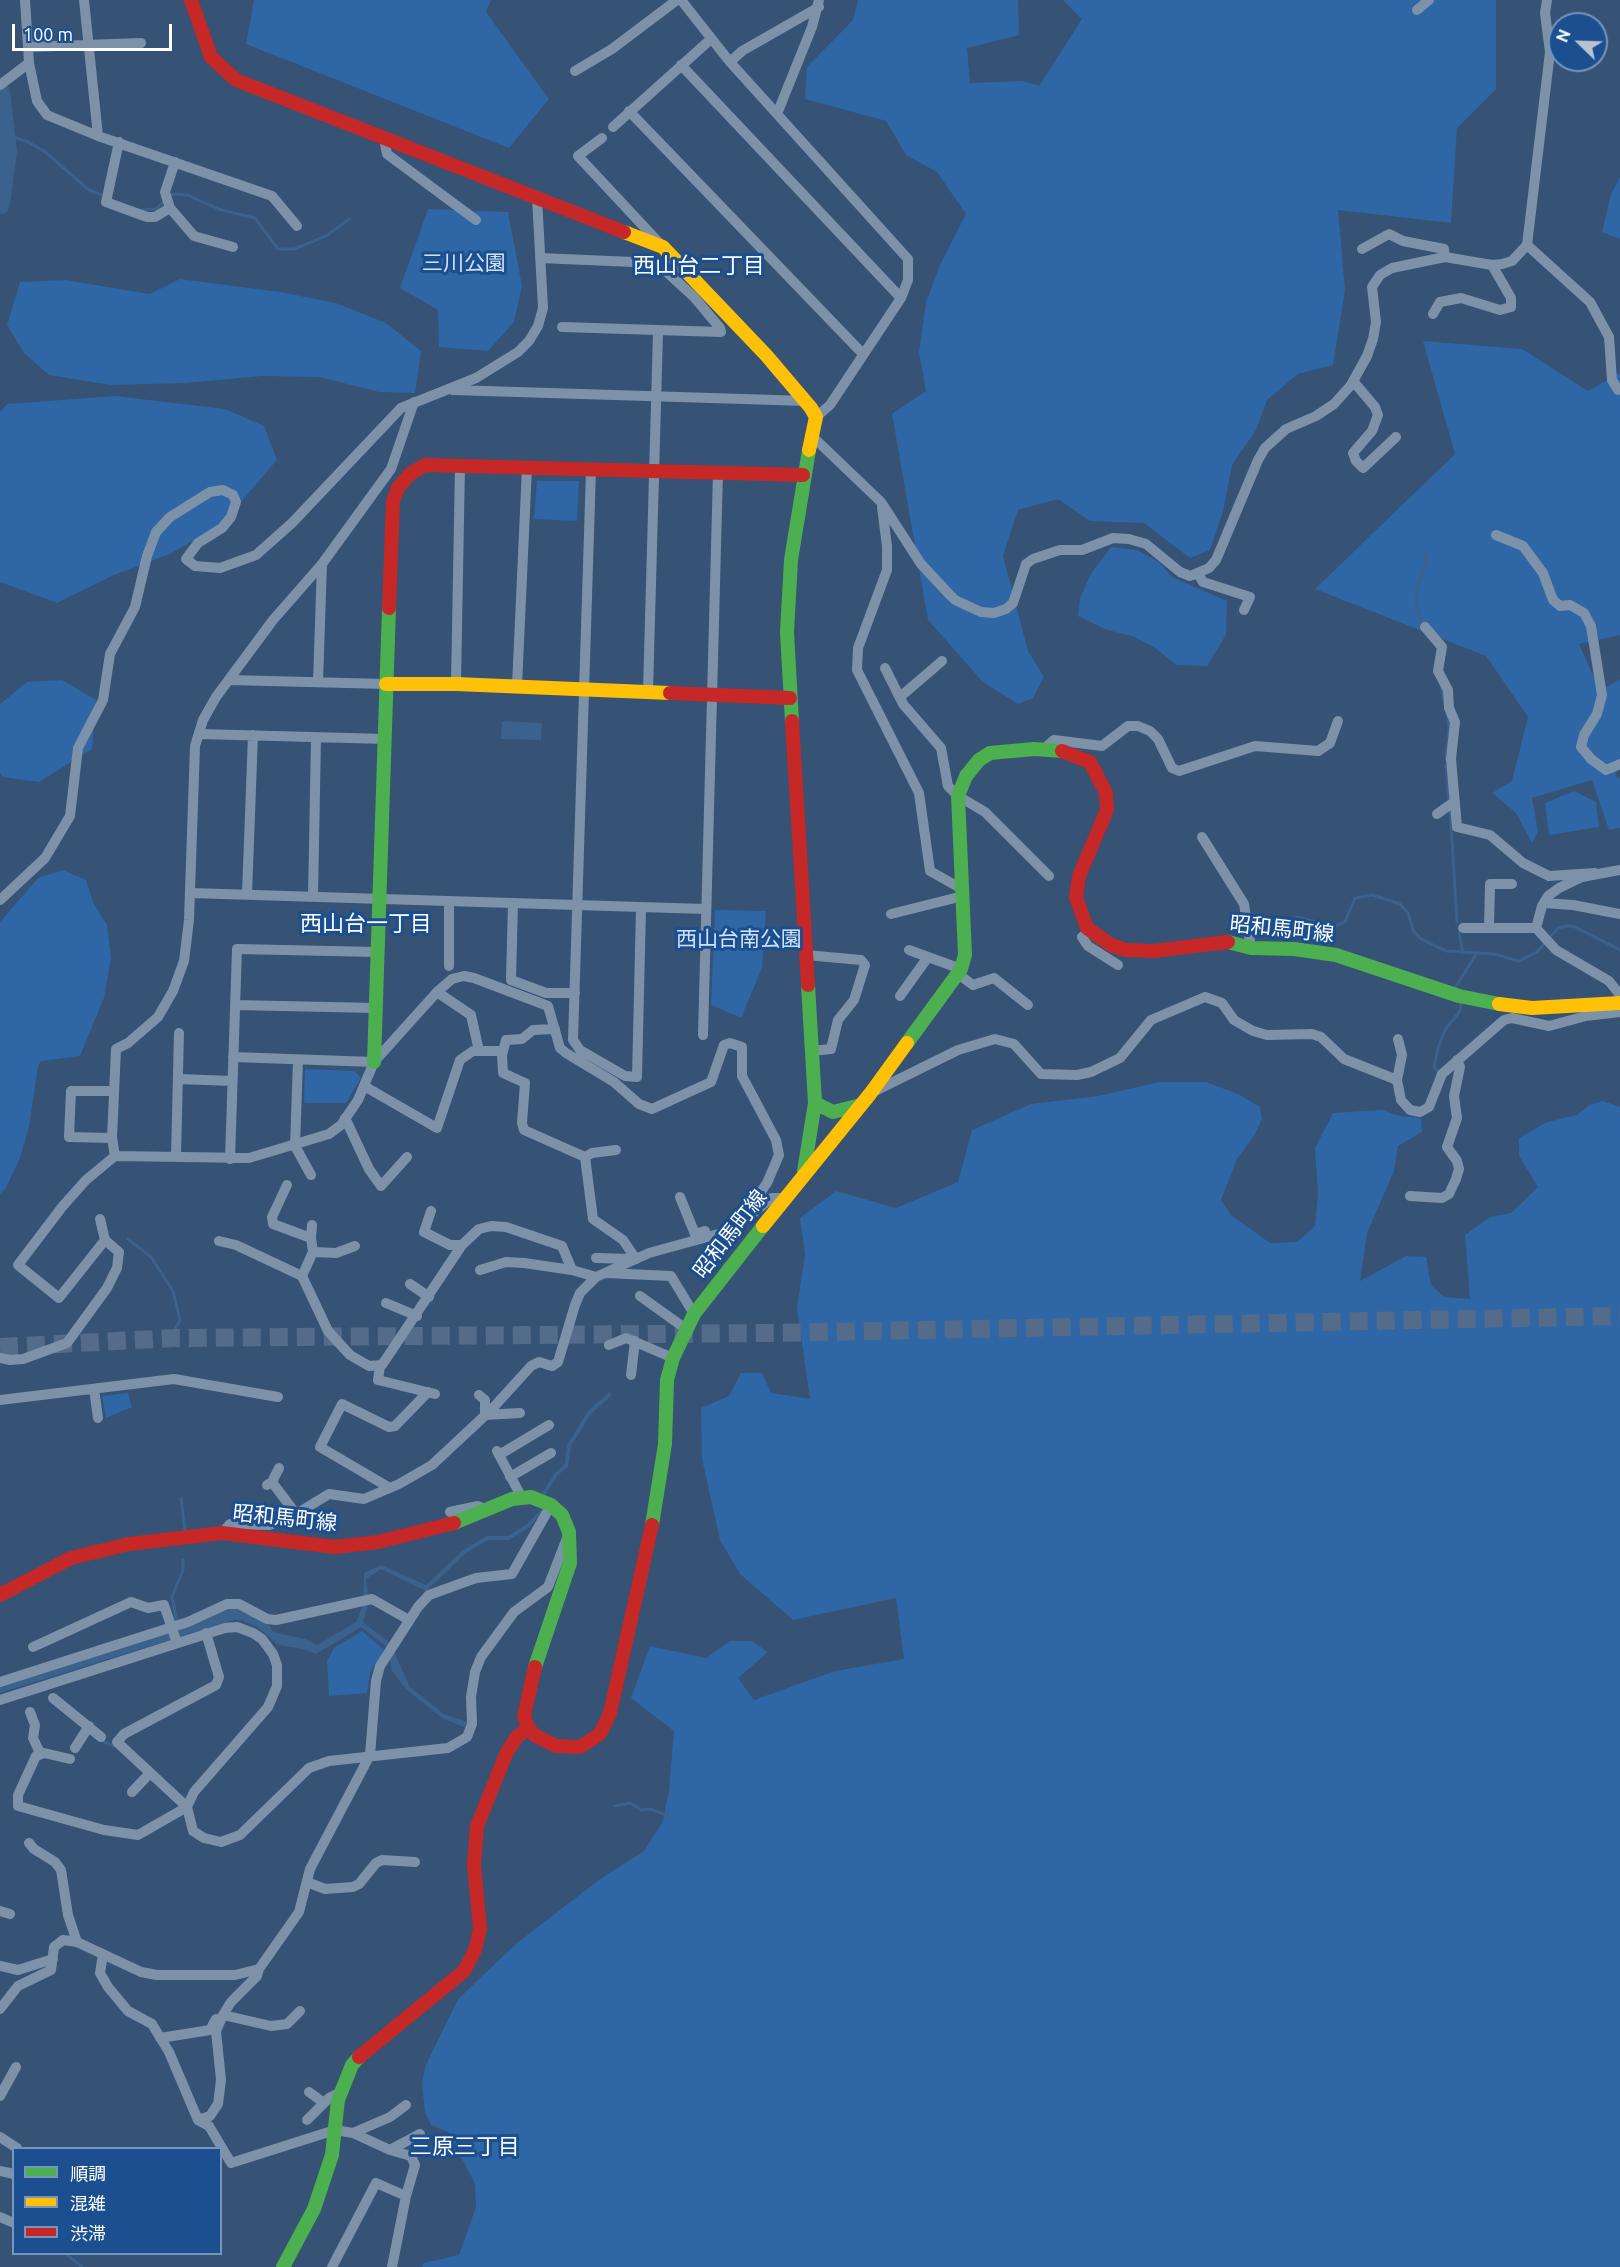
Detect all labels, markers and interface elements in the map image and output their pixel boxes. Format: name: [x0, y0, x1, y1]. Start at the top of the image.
scale bar: [15, 12, 176, 50]
north arrow: [1548, 12, 1608, 72]
text: 100 m: [23, 24, 73, 44]
text: N: [1553, 27, 1574, 45]
park label: 三川公園: [422, 250, 506, 276]
district label: 西山台二丁目: [633, 253, 765, 279]
district label: 西山台一丁目: [300, 911, 432, 937]
street label: 昭和馬町線: [1228, 911, 1336, 947]
park label: 西山台南公園: [676, 926, 802, 952]
street label: 昭和馬町線: [688, 1185, 772, 1283]
street label: 昭和馬町線: [231, 1500, 339, 1536]
district label: 三原三丁目: [410, 2134, 520, 2160]
legend: [12, 2147, 222, 2255]
text: 順調: [70, 2163, 106, 2183]
text: 混雑: [70, 2193, 106, 2213]
text: 渋滞: [70, 2223, 106, 2243]

